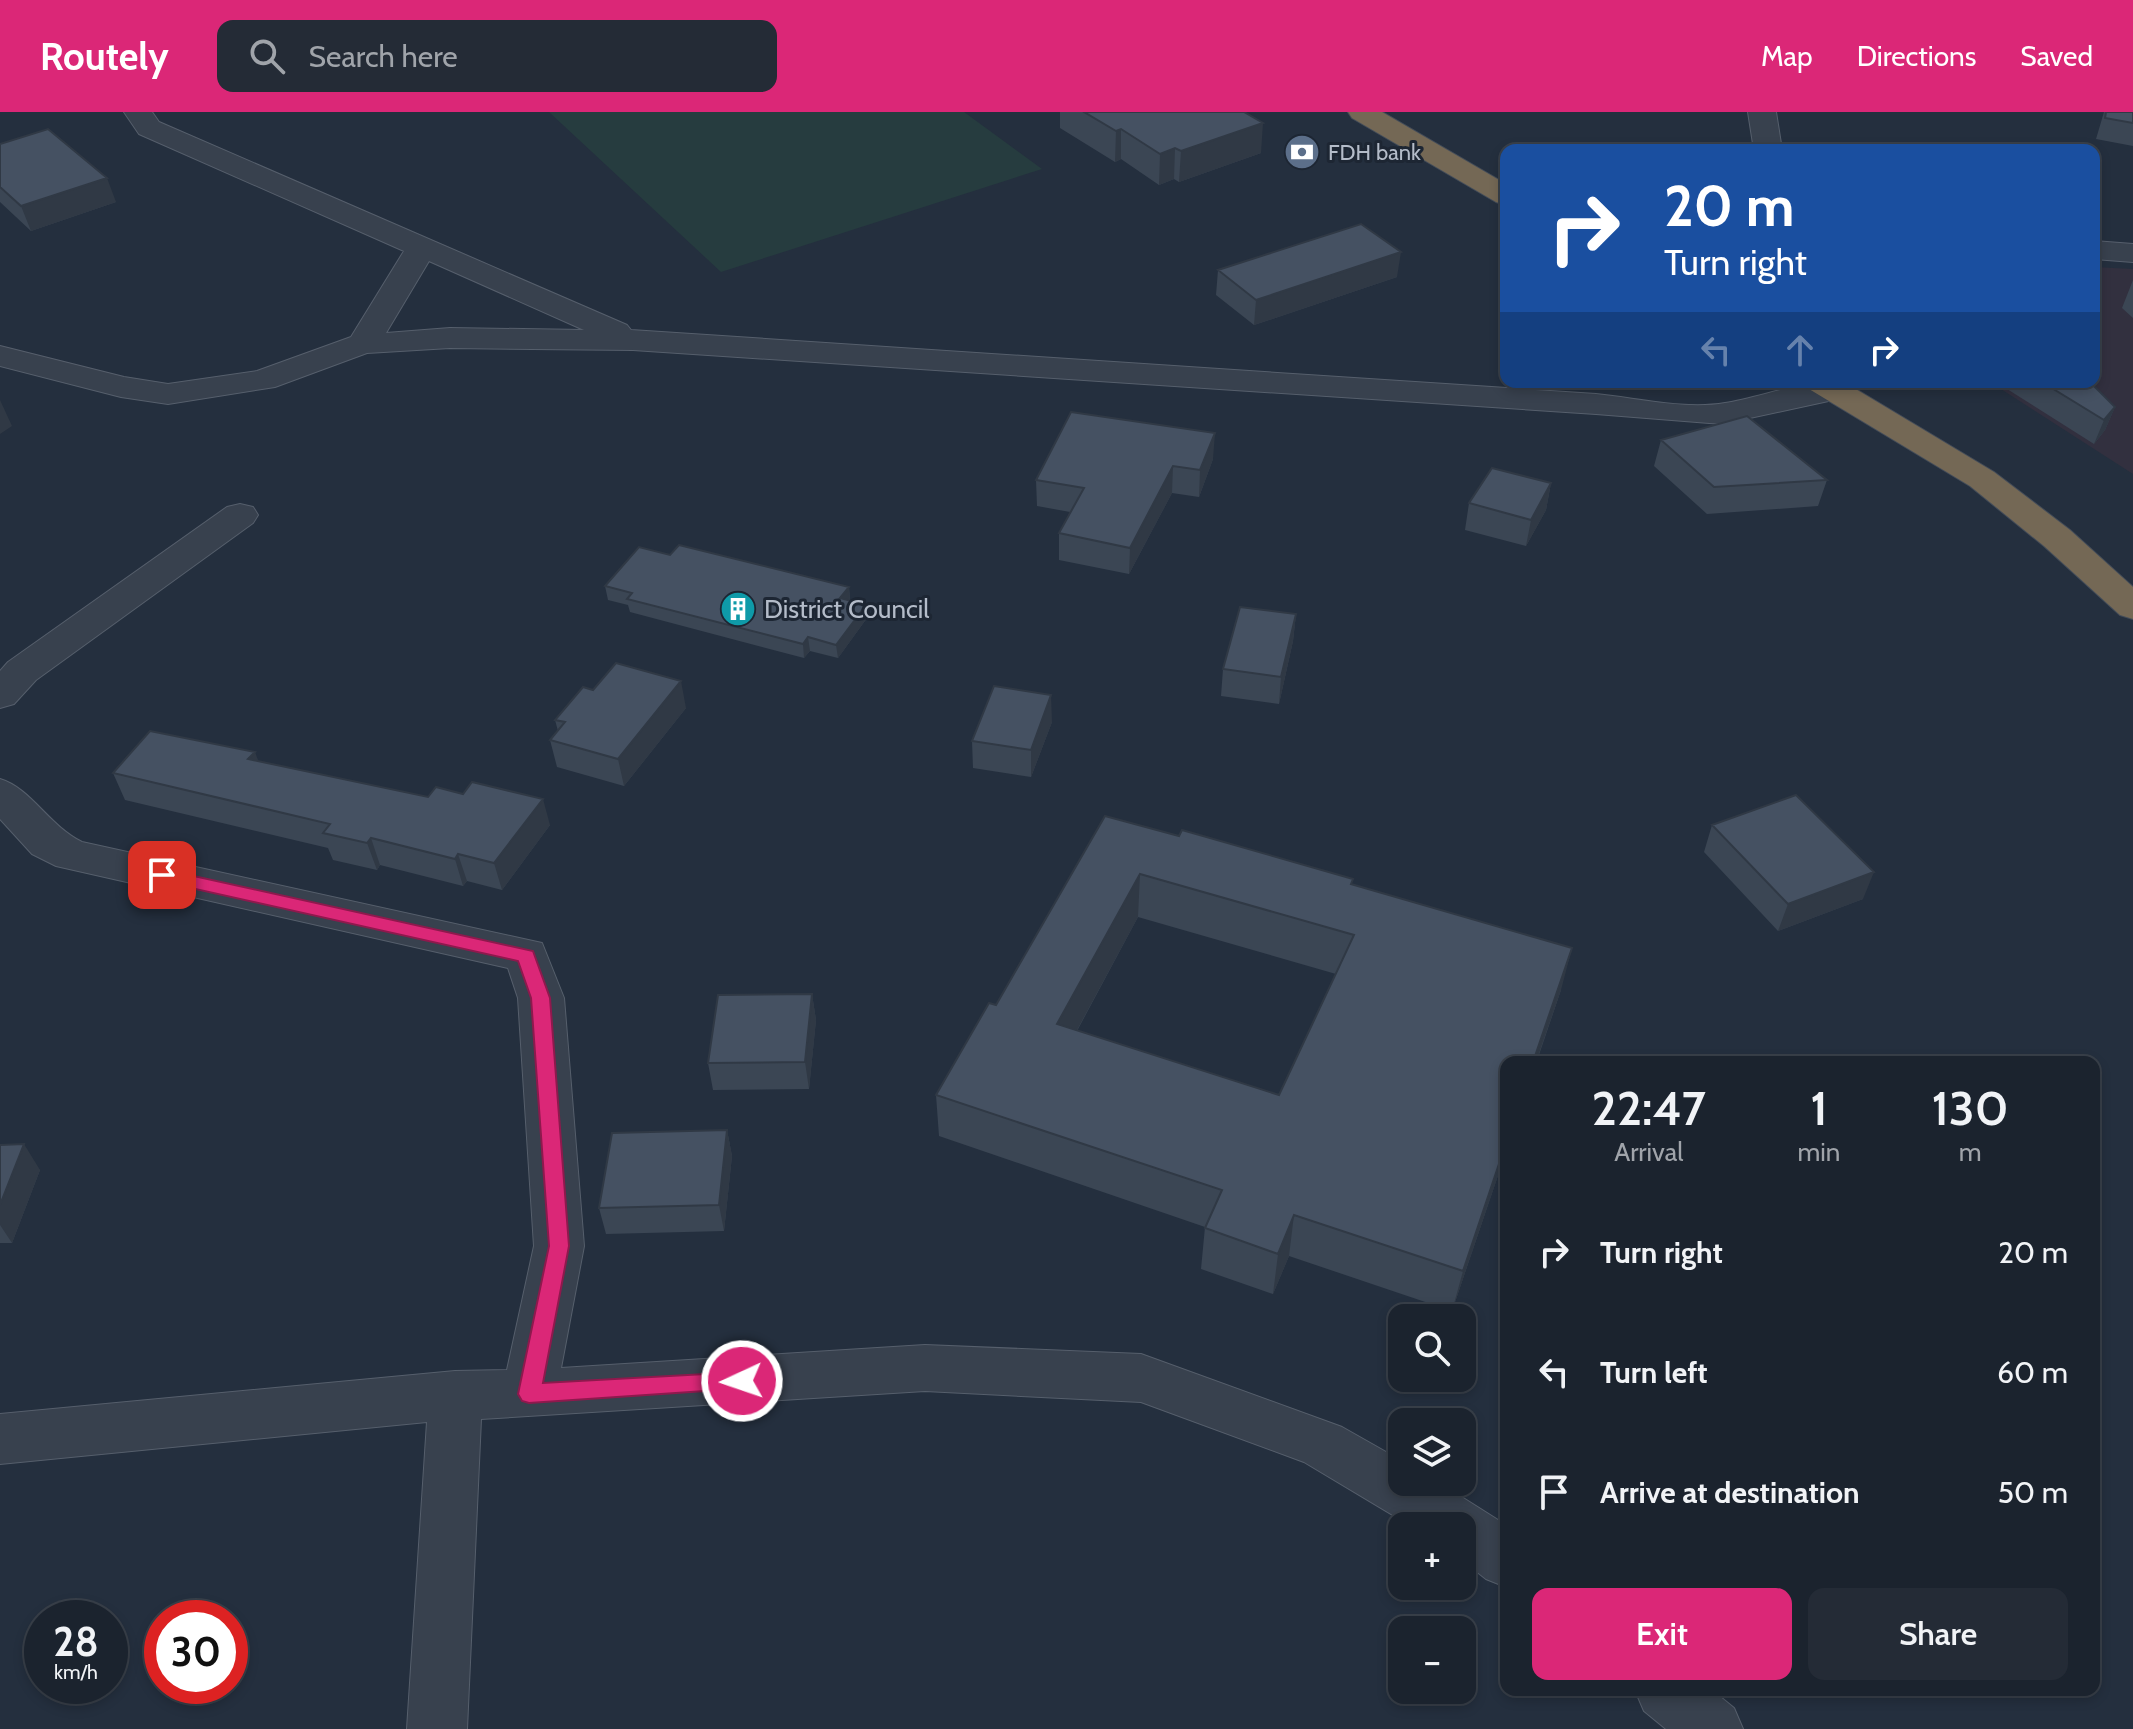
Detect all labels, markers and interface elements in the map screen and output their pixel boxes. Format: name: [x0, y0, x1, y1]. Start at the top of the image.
search box: [217, 20, 777, 92]
text: Routely: [40, 33, 169, 80]
icon: search: [245, 34, 289, 78]
text: Search here: [309, 38, 458, 75]
text: Map: [1761, 39, 1813, 73]
text: Directions: [1857, 39, 1976, 73]
text: Saved: [2020, 39, 2093, 73]
bank icon: FDH bank: [1283, 133, 1321, 171]
place label: FDH bank: [1328, 139, 1421, 166]
text: 20 m: [1664, 172, 1794, 240]
icon: right: [1532, 176, 1636, 280]
text: Turn right: [1664, 240, 1807, 284]
icon: left: [1694, 328, 1738, 372]
icon: ahead: [1778, 328, 1822, 372]
icon: right: [1862, 328, 1906, 372]
building icon: District Council: [719, 590, 757, 628]
place label: District Council: [764, 593, 929, 625]
pin: [128, 841, 196, 909]
icon: arrive: [140, 853, 184, 897]
text: 22:47: [1592, 1079, 1706, 1137]
text: 1: [1810, 1079, 1827, 1137]
text: 130: [1932, 1079, 2008, 1137]
text: Arrival: [1614, 1136, 1683, 1168]
text: min: [1797, 1136, 1840, 1168]
text: m: [1959, 1136, 1982, 1168]
icon: right: [1532, 1230, 1576, 1274]
text: Turn right: [1600, 1234, 1723, 1271]
text: 20 m: [1998, 1234, 2068, 1271]
map controls: [1388, 1304, 1476, 1704]
button: search: [1388, 1304, 1476, 1392]
position arrow: [700, 1339, 784, 1423]
icon: left: [1532, 1350, 1576, 1394]
text: Turn left: [1600, 1354, 1708, 1391]
text: 60 m: [1997, 1354, 2068, 1391]
button: layers: [1388, 1408, 1476, 1496]
icon: arrive: [1532, 1470, 1576, 1514]
text: Arrive at destination: [1600, 1474, 1860, 1511]
text: 50 m: [1998, 1474, 2068, 1511]
button: +: [1388, 1512, 1476, 1600]
button: Exit: [1532, 1588, 1792, 1680]
button: Share: [1808, 1588, 2068, 1680]
speed limit sign: 30: [144, 1600, 248, 1704]
button: −: [1388, 1616, 1476, 1704]
text: 28: [53, 1617, 99, 1666]
text: km/h: [54, 1660, 98, 1684]

